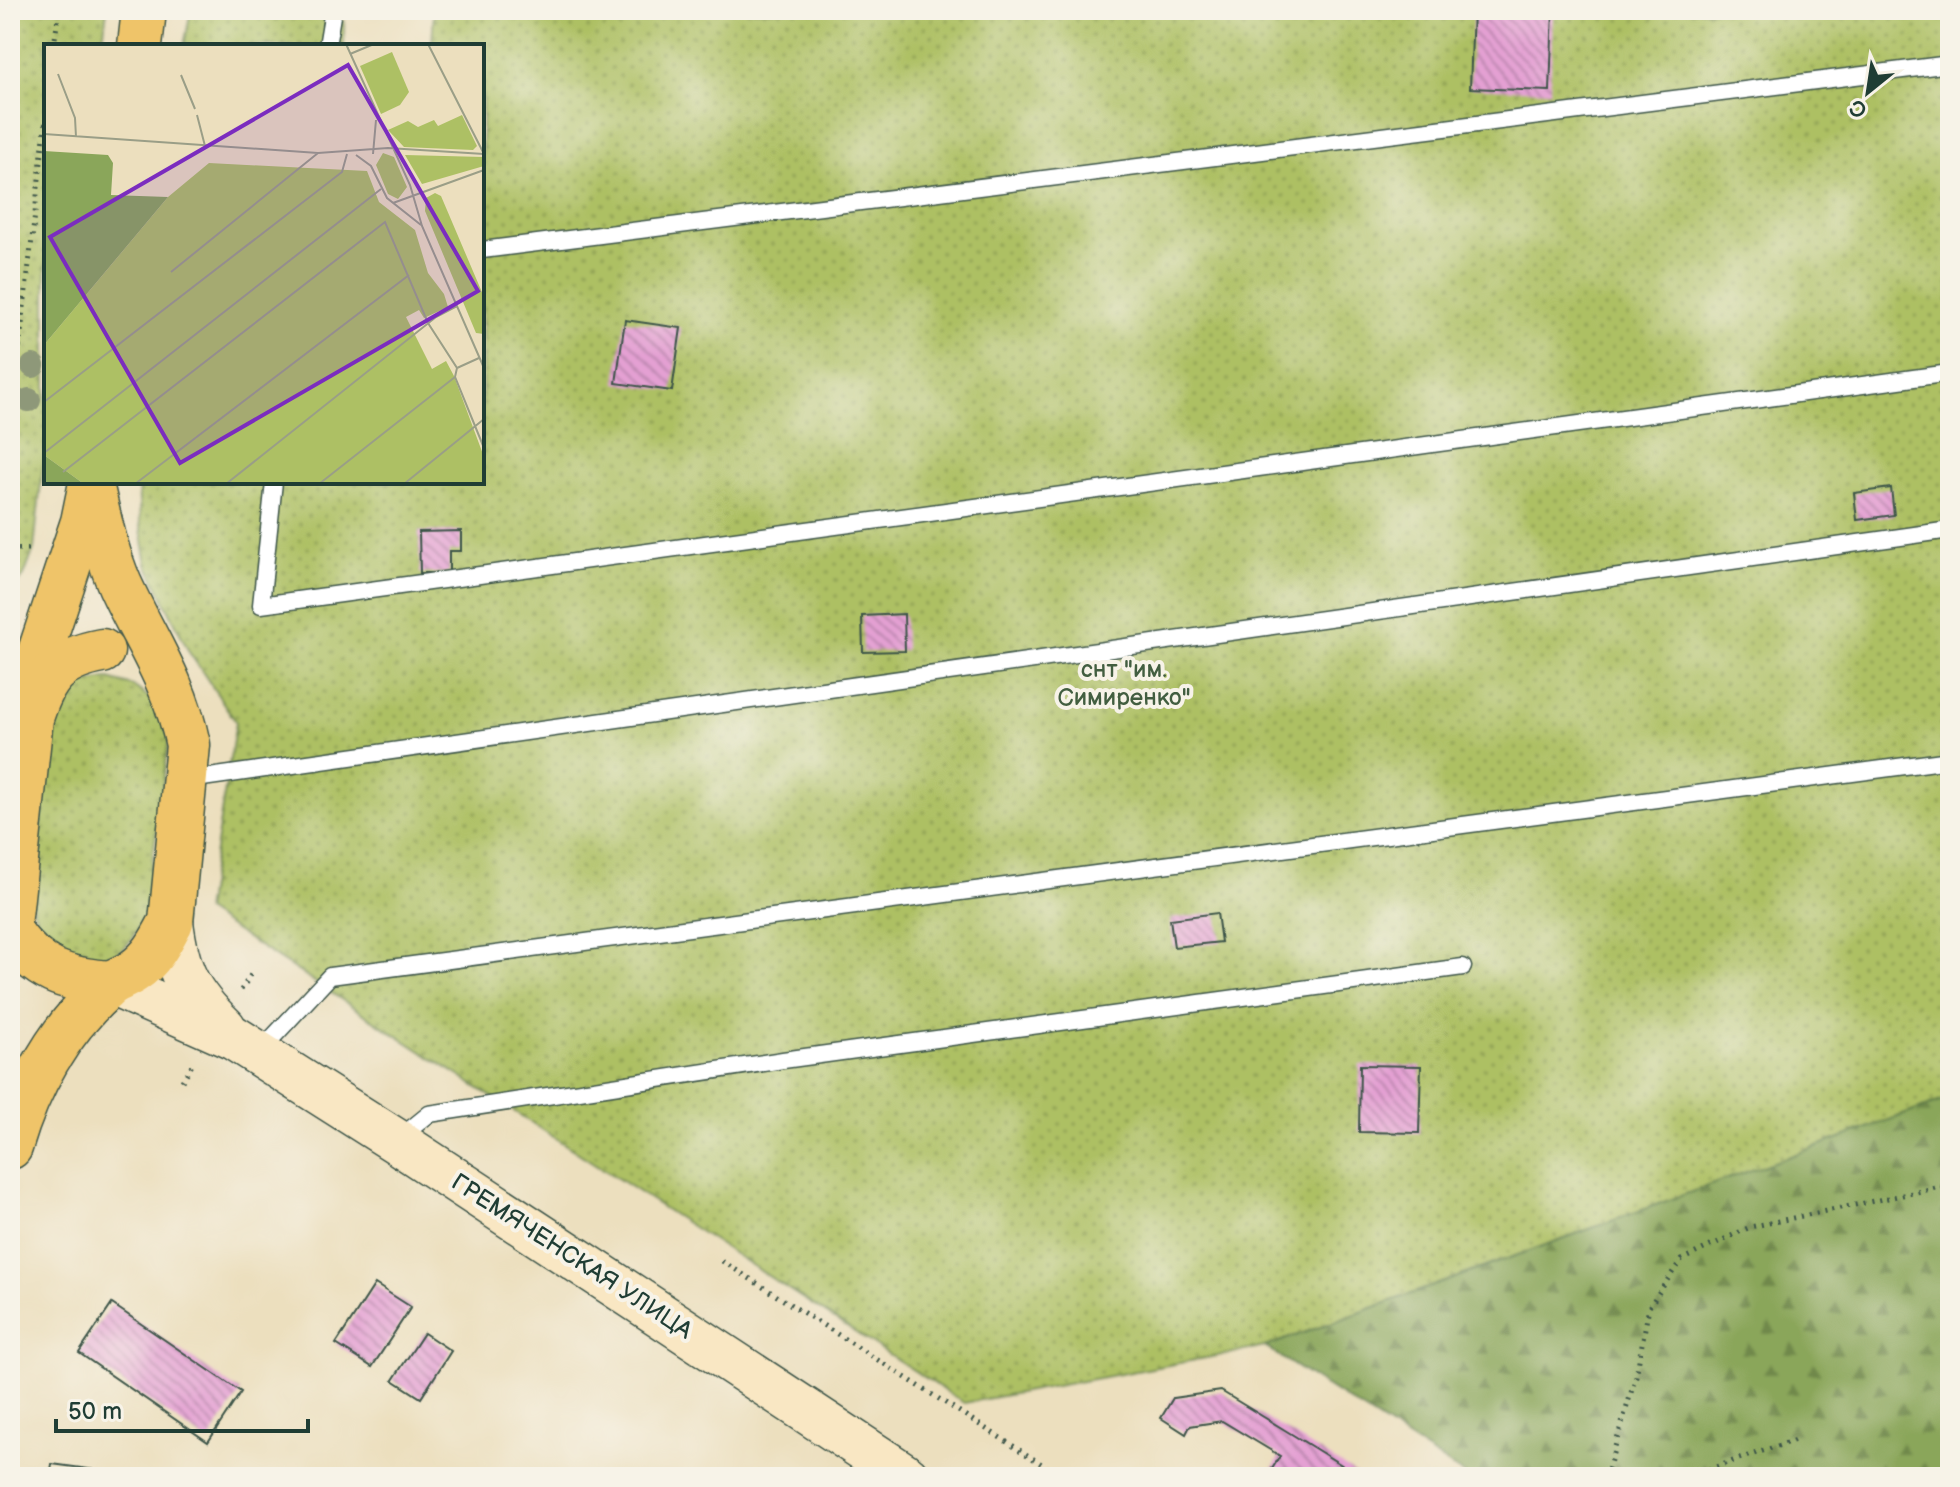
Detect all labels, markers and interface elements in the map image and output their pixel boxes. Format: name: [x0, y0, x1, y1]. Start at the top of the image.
inset map: [44, 44, 484, 484]
north arrow: [1828, 52, 1908, 132]
text: С: [1845, 93, 1872, 124]
park label: снт "им. Симиренко": [1057, 655, 1191, 712]
street label: ГРЕМЯЧЕНСКАЯ УЛИЦА: [446, 1168, 698, 1345]
scale bar: [56, 1383, 308, 1433]
text: 50 m: [68, 1397, 122, 1426]

